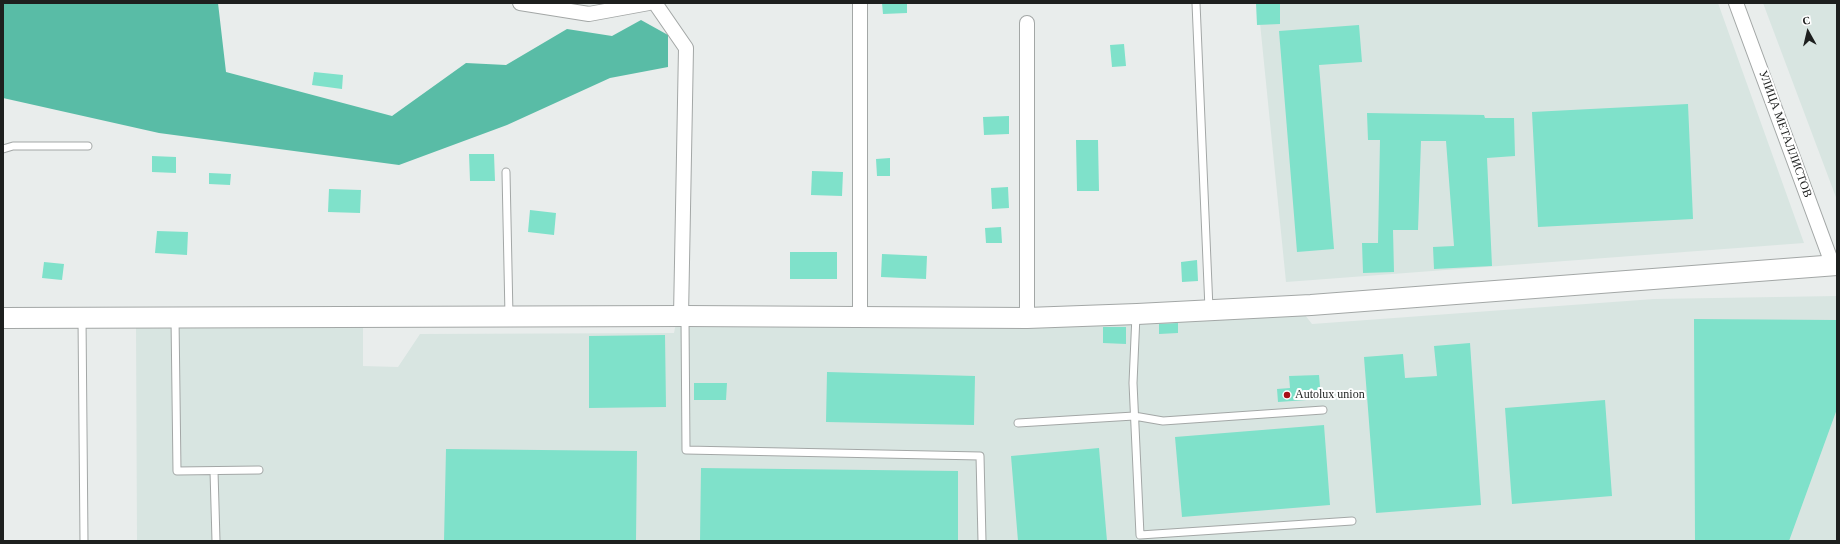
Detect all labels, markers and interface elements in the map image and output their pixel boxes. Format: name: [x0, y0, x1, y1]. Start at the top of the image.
north arrow: [1788, 12, 1828, 52]
text: С: [1802, 14, 1811, 27]
street label: УЛИЦА МЕТАЛЛИСТОВ: [1755, 68, 1815, 200]
place label: Autolux union: [1295, 388, 1365, 402]
marker: Autolux union: [1282, 390, 1292, 400]

